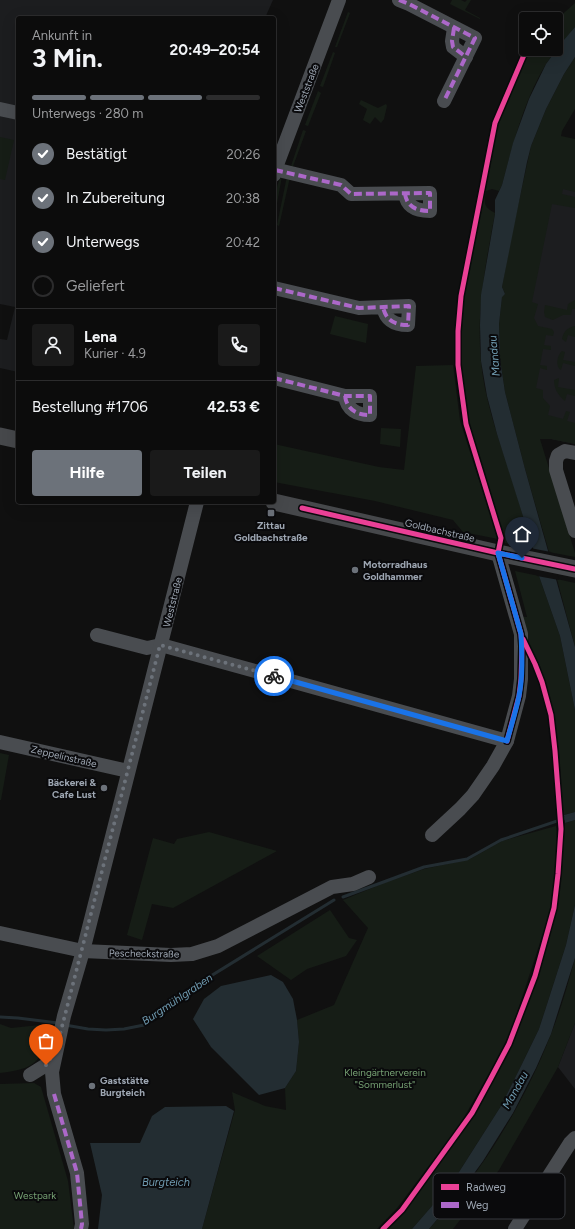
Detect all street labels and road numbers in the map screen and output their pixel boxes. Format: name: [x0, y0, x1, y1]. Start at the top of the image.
street label: Weststraße: [291, 61, 322, 114]
street label: Goldbachstraße: [404, 516, 477, 545]
street label: Weststraße: [160, 575, 185, 628]
street label: Zeppelinstraße: [30, 743, 99, 771]
street label: Pescheckstraße: [109, 946, 180, 961]

